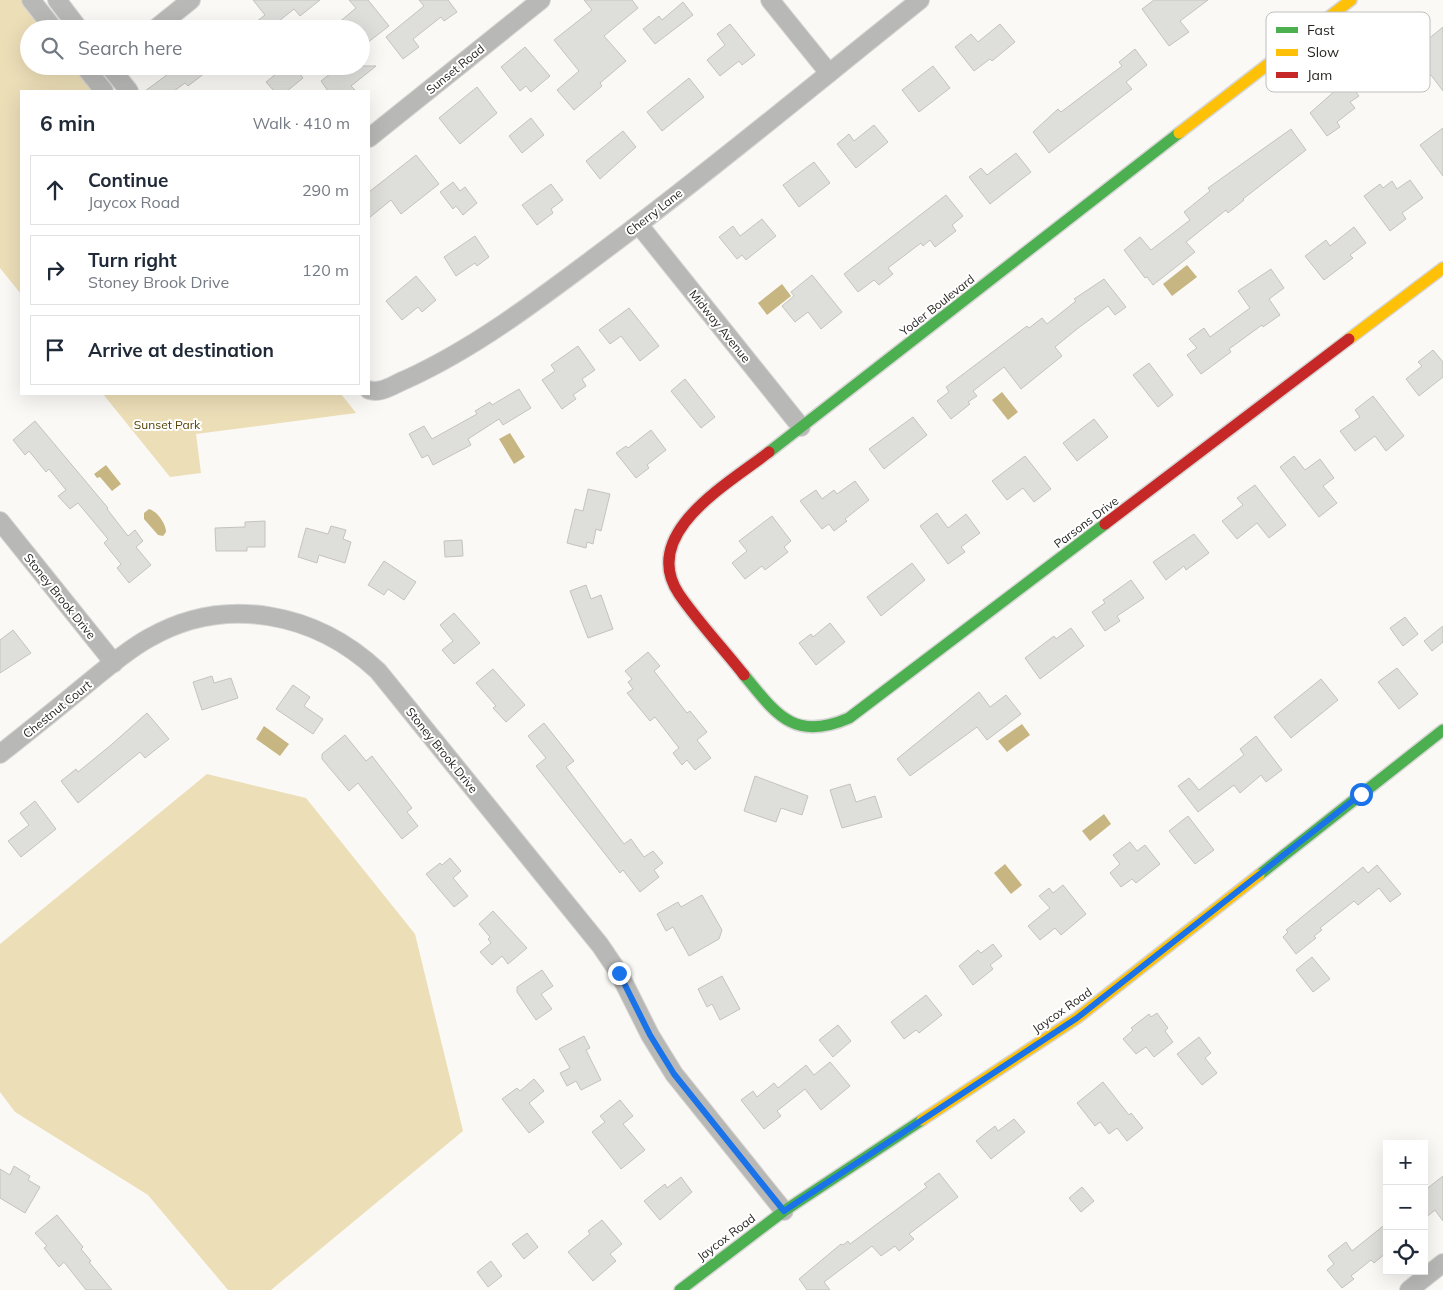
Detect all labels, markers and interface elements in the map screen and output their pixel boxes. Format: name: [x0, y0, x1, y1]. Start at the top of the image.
legend: [1266, 12, 1430, 92]
search box: [20, 20, 370, 75]
text: Fast: [1307, 21, 1335, 39]
icon: search: [38, 34, 66, 62]
text: Search here: [78, 36, 182, 60]
street label: Sunset Road: [423, 41, 487, 97]
text: Slow: [1307, 43, 1339, 61]
text: Jam: [1307, 66, 1332, 84]
text: 6 min: [40, 110, 95, 136]
text: Walk · 410 m: [252, 113, 350, 133]
text: Continue: [88, 168, 168, 192]
icon: ahead: [41, 176, 69, 204]
text: 290 m: [302, 180, 349, 200]
street label: Cherry Lane: [623, 185, 685, 239]
text: Jaycox Road: [88, 192, 180, 212]
text: Turn right: [88, 248, 177, 272]
icon: right: [41, 256, 69, 284]
text: 120 m: [302, 260, 349, 280]
street label: Yoder Boulevard: [896, 271, 977, 339]
text: Stoney Brook Drive: [88, 272, 229, 292]
street label: Midway Avenue: [686, 287, 754, 365]
icon: arrive: [41, 336, 69, 364]
text: Arrive at destination: [88, 338, 274, 362]
park label: Sunset Park: [134, 417, 201, 432]
street label: Parsons Drive: [1051, 493, 1121, 551]
street label: Stoney Brook Drive: [21, 550, 99, 642]
street label: Chestnut Court: [20, 677, 94, 741]
street label: Stoney Brook Drive: [403, 704, 481, 796]
route start: [1350, 783, 1373, 806]
route end: [608, 962, 631, 985]
street label: Jaycox Road: [1029, 984, 1095, 1036]
map controls: [1383, 1140, 1428, 1275]
button: +: [1383, 1140, 1428, 1185]
button: −: [1383, 1185, 1428, 1230]
street label: Jaycox Road: [694, 1210, 758, 1264]
button: locate: [1383, 1230, 1428, 1275]

